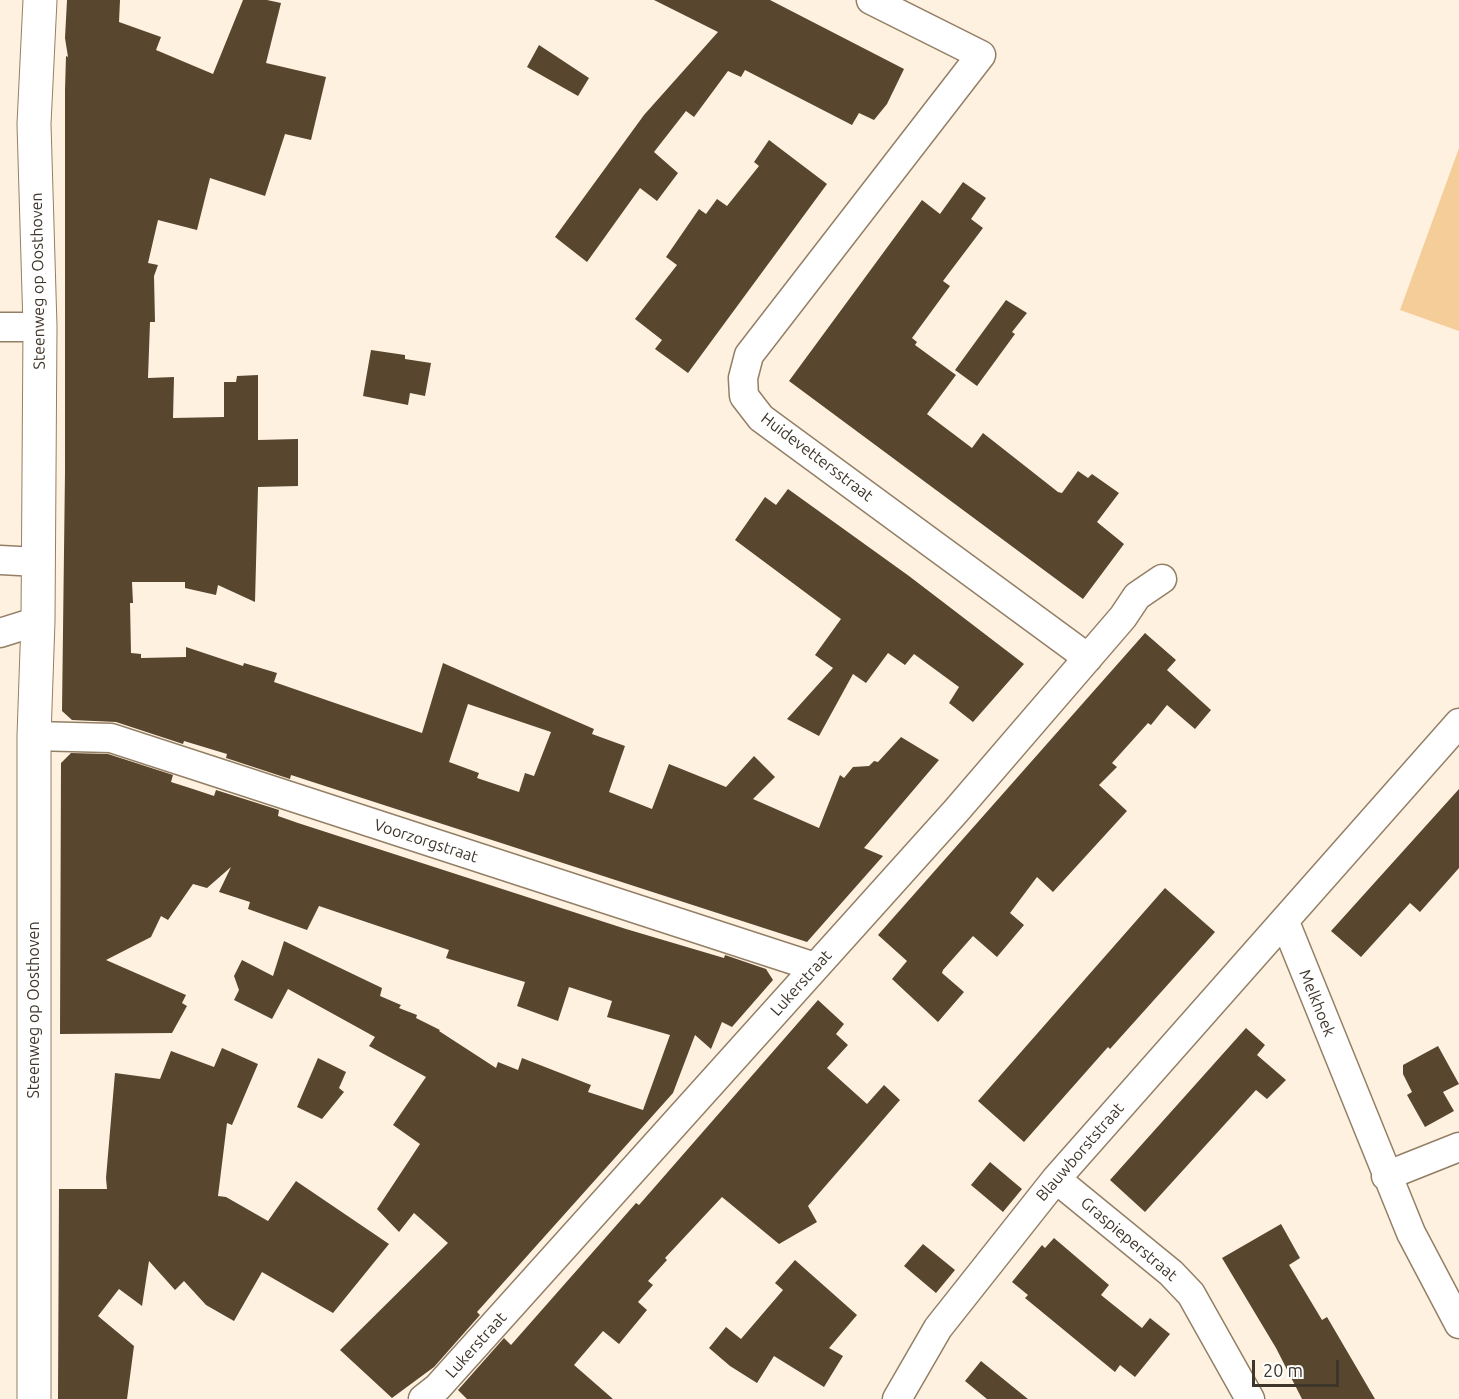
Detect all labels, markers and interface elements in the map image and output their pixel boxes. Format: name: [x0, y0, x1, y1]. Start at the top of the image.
street label: Steenweg op Oosthoven: [27, 192, 49, 370]
street label: Huidevettersstraat: [757, 409, 877, 505]
street label: Voorzorgstraat: [372, 815, 480, 867]
street label: Steenweg op Oosthoven: [24, 921, 44, 1099]
street label: Lukerstraat: [766, 946, 836, 1020]
street label: Melkhoek: [1295, 967, 1339, 1039]
street label: Blauwborststraat: [1032, 1099, 1128, 1205]
street label: Graspieperstraat: [1077, 1193, 1181, 1285]
street label: Lukerstraat: [441, 1308, 511, 1382]
scale bar: [1255, 1348, 1342, 1386]
text: 20 m: [1263, 1360, 1303, 1380]

